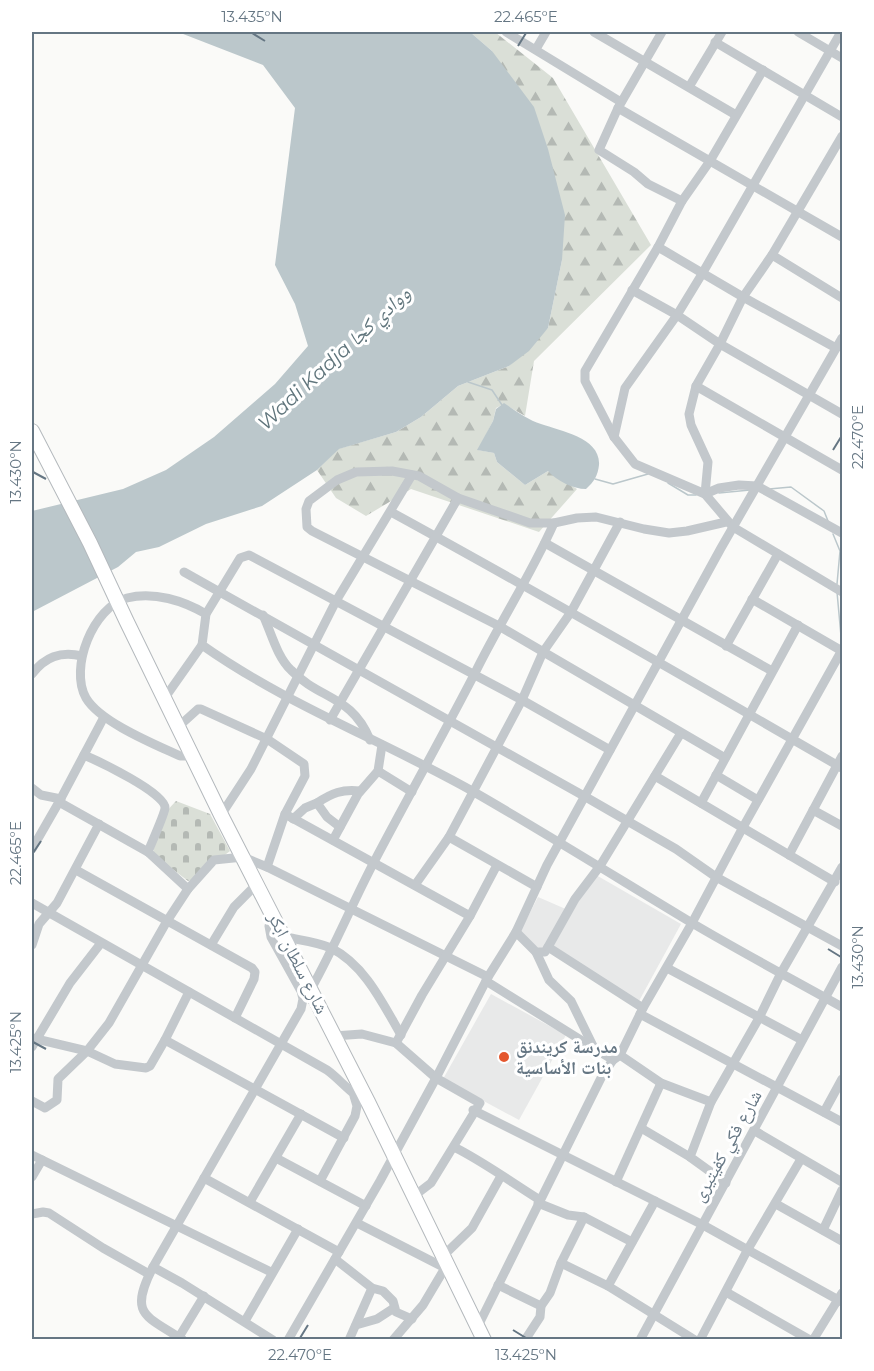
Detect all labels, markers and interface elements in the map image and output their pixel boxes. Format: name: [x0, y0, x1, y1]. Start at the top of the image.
text: 13.435°N: [221, 7, 283, 26]
text: 22.465°E: [494, 7, 558, 26]
water label: Wadi Kadja ووادي كجا: [253, 281, 418, 438]
text: 22.470°E: [848, 405, 867, 469]
text: 13.430°N: [6, 440, 25, 504]
text: 22.465°E: [6, 821, 25, 885]
street label: شارع سلطان ابكر: [263, 908, 333, 1017]
text: 13.430°N: [848, 925, 867, 989]
text: 13.425°N: [6, 1011, 25, 1073]
place label: مدرسة كريندنق بنات الأساسية: [516, 1036, 618, 1079]
marker: مدرسة كريندنق بنات الأساسية: [497, 1050, 511, 1064]
street label: شارع فكي كفيتيرى: [687, 1086, 770, 1207]
text: 22.470°E: [268, 1345, 332, 1364]
text: 13.425°N: [495, 1345, 557, 1364]

